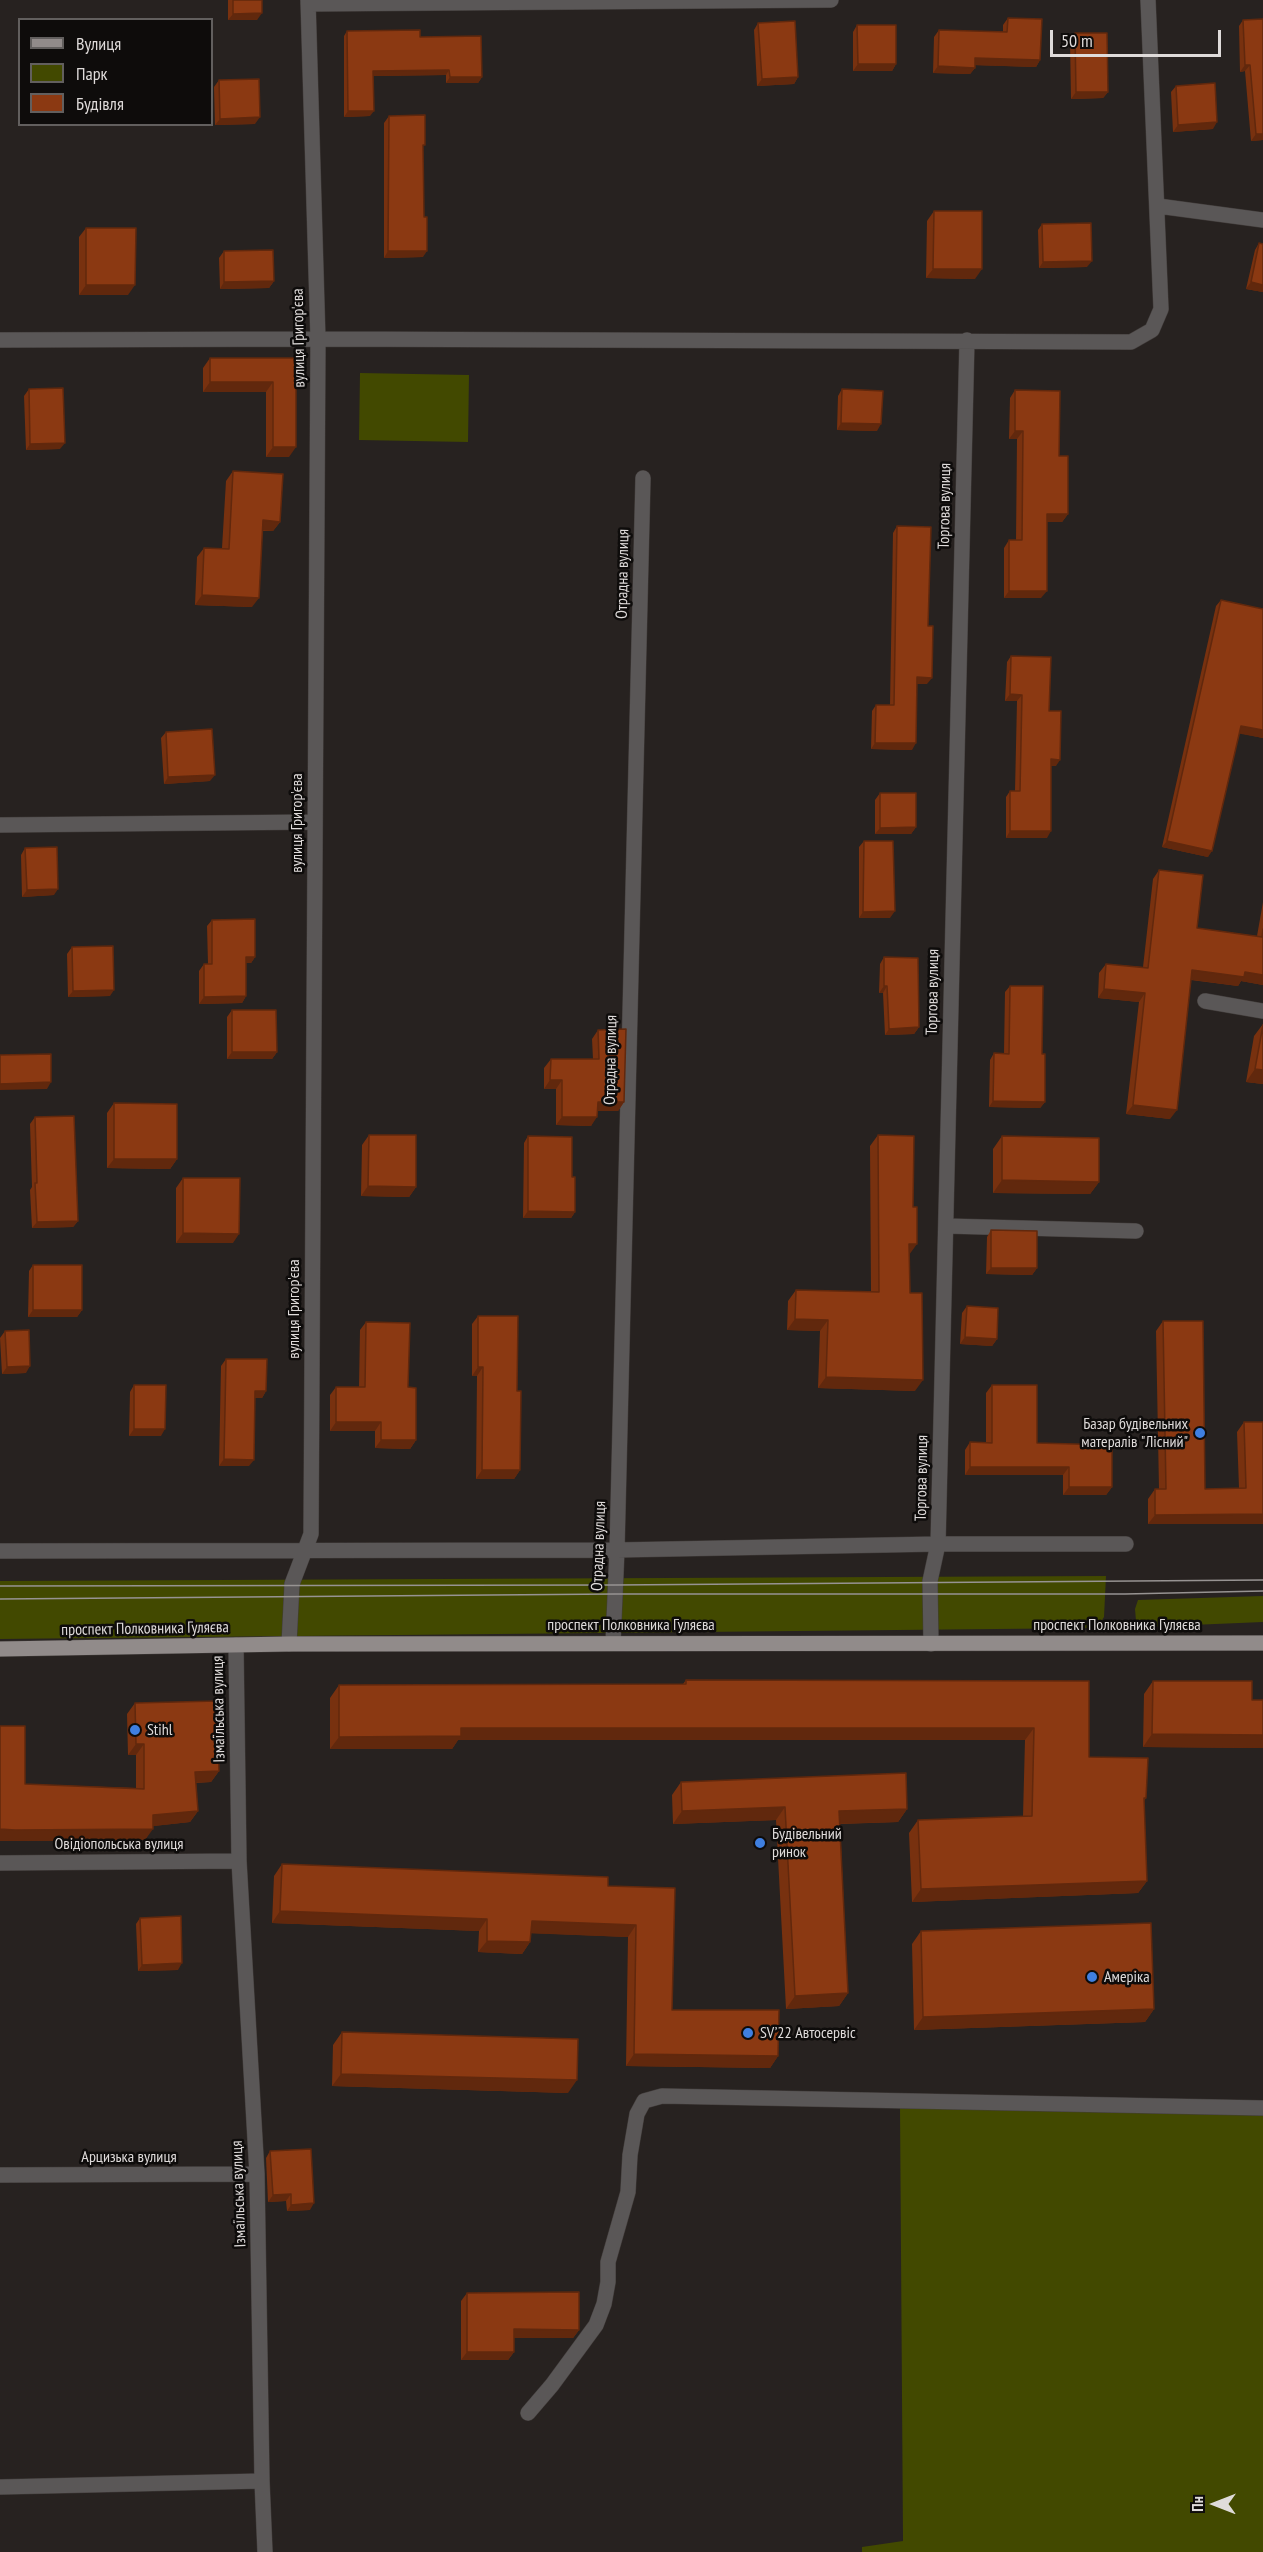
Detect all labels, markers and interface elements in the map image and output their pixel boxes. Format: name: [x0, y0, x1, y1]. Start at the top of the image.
legend: [18, 18, 213, 126]
scale bar: [1053, 18, 1224, 56]
text: 50 m: [1061, 29, 1093, 52]
text: Вулиця: [76, 32, 121, 55]
text: Парк: [76, 62, 107, 85]
text: Будівля: [76, 92, 124, 115]
street label: вулиця Григор'єва: [289, 288, 309, 388]
street label: Торгова вулиця: [935, 463, 955, 549]
street label: Отрадна вулиця: [613, 529, 633, 619]
street label: вулиця Григор'єва: [287, 773, 307, 873]
street label: Торгова вулиця: [923, 949, 943, 1035]
street label: Отрадна вулиця: [601, 1015, 621, 1105]
street label: вулиця Григор'єва: [284, 1259, 304, 1359]
place label: Базар будівельних матералів "Лісний": [1081, 1414, 1188, 1452]
marker: Базар будівельних матералів "Лісний": [1193, 1426, 1207, 1440]
street label: Торгова вулиця: [912, 1435, 932, 1521]
street label: Отрадна вулиця: [588, 1501, 610, 1591]
street label: проспект Полковника Гуляєва: [547, 1615, 715, 1635]
street label: проспект Полковника Гуляєва: [1033, 1615, 1201, 1635]
street label: проспект Полковника Гуляєва: [61, 1618, 229, 1640]
street label: Ізмаїльська вулиця: [208, 1655, 230, 1763]
place label: Stihl: [147, 1720, 172, 1740]
marker: Stihl: [128, 1723, 142, 1737]
place label: Будівельний ринок: [772, 1824, 842, 1862]
street label: Овідіопольська вулиця: [54, 1834, 184, 1854]
marker: Будівельний ринок: [753, 1836, 767, 1850]
place label: Амеріка: [1104, 1967, 1150, 1987]
marker: Амеріка: [1085, 1970, 1099, 1984]
place label: SV’22 Автосервіс: [760, 2023, 856, 2043]
marker: SV’22 Автосервіс: [741, 2026, 755, 2040]
street label: Ізмаїльська вулиця: [228, 2140, 250, 2248]
street label: Арцизька вулиця: [81, 2147, 177, 2167]
north arrow: [1185, 2474, 1245, 2534]
text: Пн: [1187, 2496, 1207, 2512]

